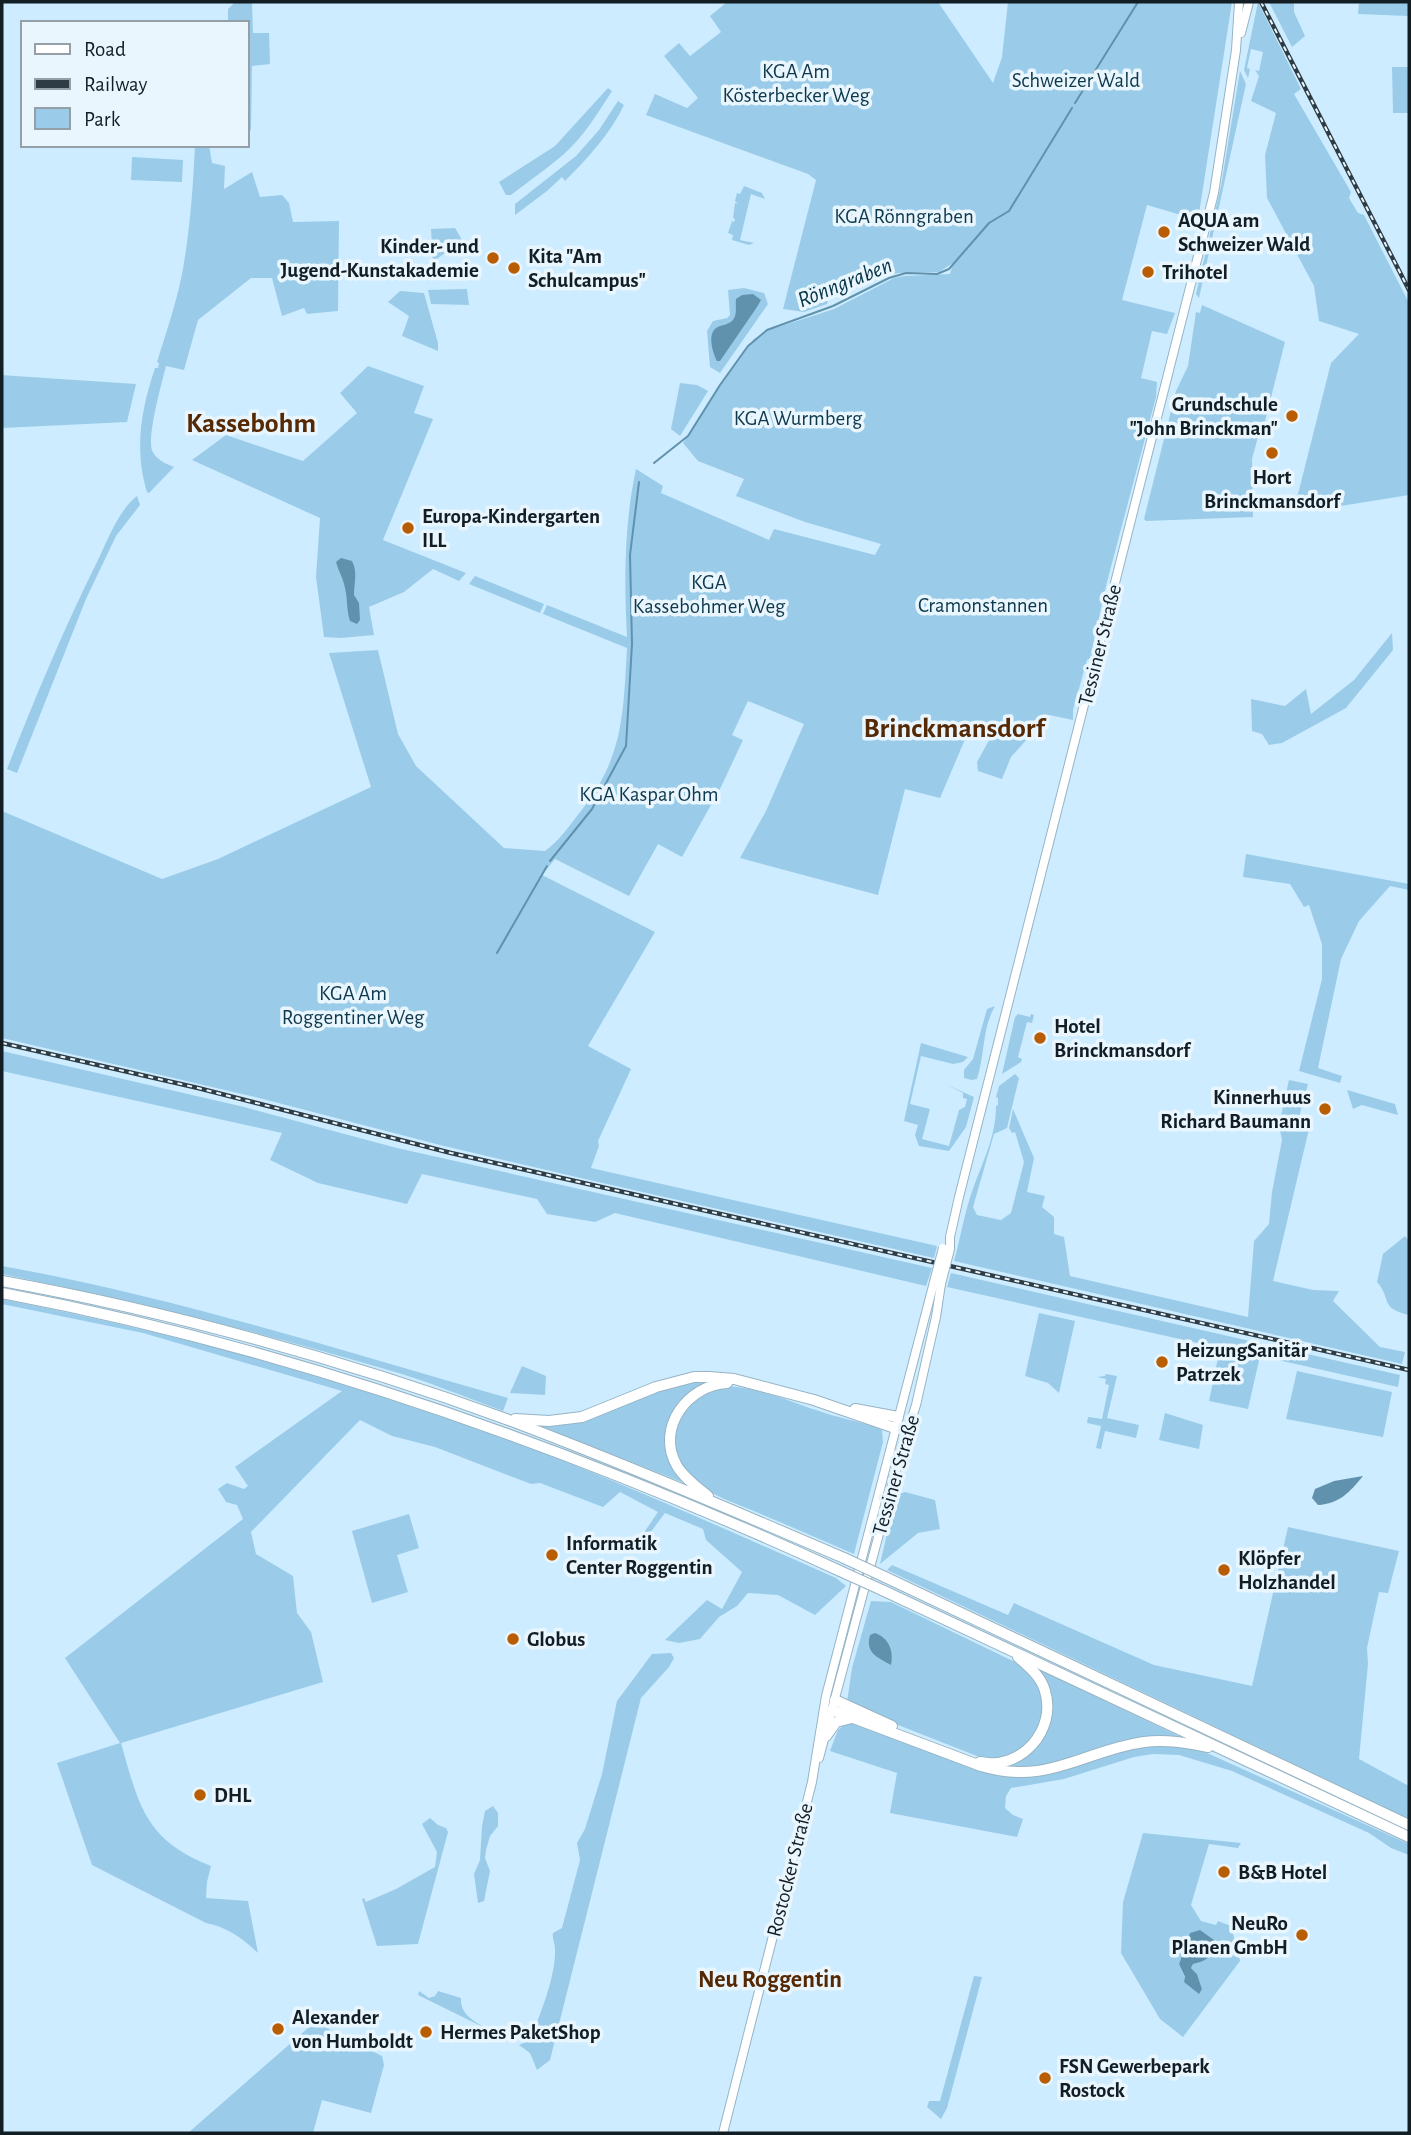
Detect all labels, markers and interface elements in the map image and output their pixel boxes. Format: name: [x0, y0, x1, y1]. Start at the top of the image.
legend: [21, 21, 248, 147]
text: Road: [84, 39, 126, 60]
park label: KGA Am Kösterbecker Weg: [722, 61, 870, 106]
park label: Schweizer Wald: [1012, 70, 1140, 91]
text: Railway: [84, 74, 147, 95]
text: Park: [84, 109, 121, 130]
park label: KGA Rönngraben: [834, 206, 974, 227]
place label: AQUA am Schweizer Wald: [1178, 210, 1310, 255]
marker: AQUA am Schweizer Wald: [1156, 224, 1172, 240]
place label: Kinder- und Jugend-Kunstakademie: [280, 236, 479, 281]
place label: Kita "Am Schulcampus": [528, 246, 646, 291]
marker: Kinder- und Jugend-Kunstakademie: [485, 250, 501, 266]
water label: Rönngraben: [795, 254, 895, 312]
marker: Kita "Am Schulcampus": [506, 260, 522, 276]
place label: Trihotel: [1162, 262, 1228, 283]
marker: Trihotel: [1140, 264, 1156, 280]
place label: Grundschule "John Brinckman": [1129, 394, 1278, 439]
park label: KGA Wurmberg: [734, 408, 863, 429]
marker: Grundschule "John Brinckman": [1284, 408, 1300, 424]
district label: Kassebohm: [186, 410, 316, 438]
marker: Hort Brinckmansdorf: [1264, 445, 1280, 461]
place label: Hort Brinckmansdorf: [1204, 467, 1342, 512]
place label: Europa-Kindergarten ILL: [422, 506, 600, 551]
marker: Europa-Kindergarten ILL: [400, 520, 416, 536]
park label: KGA Kassebohmer Weg: [633, 572, 786, 617]
street label: Tessiner Straße: [1075, 582, 1125, 708]
park label: Cramonstannen: [918, 595, 1048, 616]
district label: Brinckmansdorf: [863, 715, 1046, 743]
park label: KGA Kaspar Ohm: [579, 784, 719, 805]
park label: KGA Am Roggentiner Weg: [282, 983, 425, 1028]
place label: Hotel Brinckmansdorf: [1054, 1016, 1192, 1061]
marker: Hotel Brinckmansdorf: [1032, 1030, 1048, 1046]
place label: Kinnerhuus Richard Baumann: [1160, 1087, 1311, 1132]
marker: Kinnerhuus Richard Baumann: [1317, 1101, 1333, 1117]
place label: HeizungSanitär Patrzek: [1176, 1340, 1309, 1385]
marker: HeizungSanitär Patrzek: [1154, 1354, 1170, 1370]
street label: Tessiner Straße: [869, 1412, 923, 1538]
place label: Informatik Center Roggentin: [566, 1533, 713, 1578]
marker: Informatik Center Roggentin: [544, 1547, 560, 1563]
place label: Klöpfer Holzhandel: [1238, 1548, 1336, 1593]
marker: Klöpfer Holzhandel: [1216, 1562, 1232, 1578]
place label: Globus: [527, 1629, 585, 1650]
marker: Globus: [505, 1631, 521, 1647]
place label: DHL: [214, 1785, 252, 1806]
marker: DHL: [192, 1787, 208, 1803]
street label: Rostocker Straße: [763, 1801, 817, 1939]
place label: B&B Hotel: [1238, 1862, 1327, 1883]
marker: B&B Hotel: [1216, 1864, 1232, 1880]
place label: NeuRo Planen GmbH: [1171, 1913, 1288, 1958]
marker: NeuRo Planen GmbH: [1294, 1927, 1310, 1943]
district label: Neu Roggentin: [698, 1968, 842, 1992]
place label: Alexander von Humboldt: [292, 2007, 413, 2052]
marker: Alexander von Humboldt: [270, 2021, 286, 2037]
place label: Hermes PaketShop: [440, 2022, 601, 2043]
marker: Hermes PaketShop: [418, 2024, 434, 2040]
place label: FSN Gewerbepark Rostock: [1059, 2056, 1210, 2101]
marker: FSN Gewerbepark Rostock: [1037, 2070, 1053, 2086]

